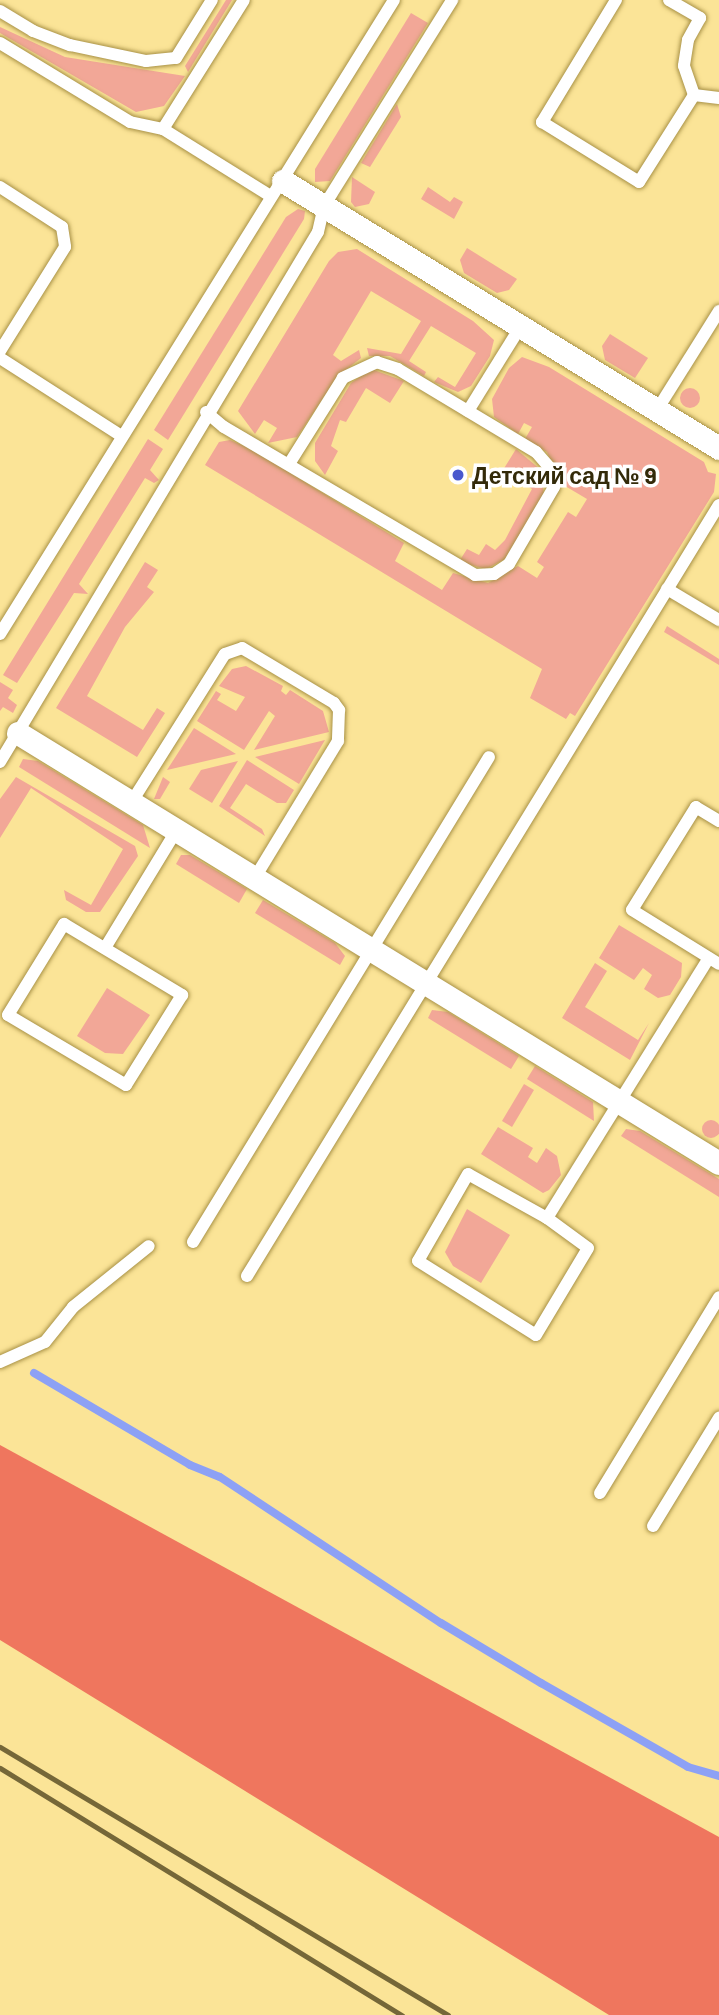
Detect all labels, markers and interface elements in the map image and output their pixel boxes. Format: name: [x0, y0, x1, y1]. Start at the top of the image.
place label: Детский сад № 9: [472, 461, 657, 489]
marker: Детский сад № 9: [450, 467, 466, 483]

